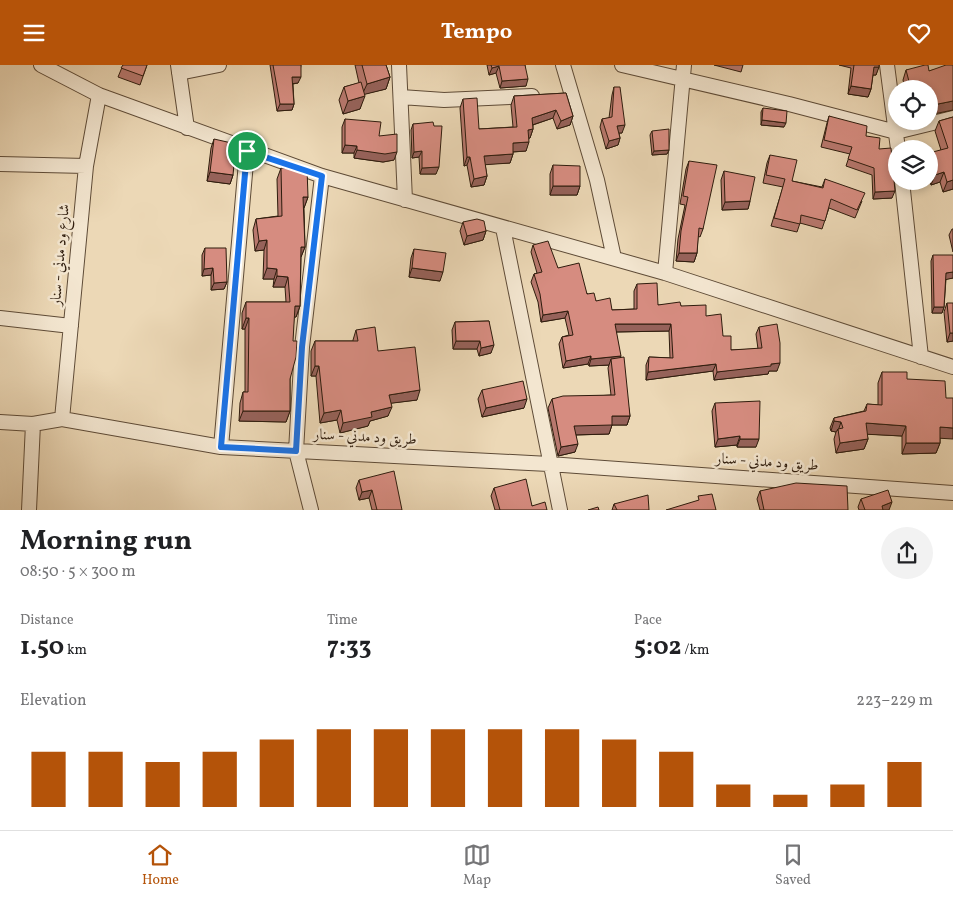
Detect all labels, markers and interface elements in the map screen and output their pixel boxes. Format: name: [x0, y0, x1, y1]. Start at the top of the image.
text: Tempo: [441, 17, 512, 48]
icon: menu: [20, 19, 48, 47]
icon: heart: [905, 19, 933, 47]
map controls: [888, 80, 938, 190]
button: locate: [888, 80, 938, 130]
pin: [226, 130, 268, 172]
icon: arrive: [233, 137, 261, 165]
button: layers: [888, 140, 938, 190]
street label: شارع ود مدني - سنار: [46, 203, 77, 309]
street label: طريق ود مدني - سنار: [311, 425, 417, 451]
street label: طريق ود مدني - سنار: [713, 449, 819, 477]
text: Morning run: [20, 522, 192, 561]
button: share: [881, 527, 933, 579]
text: 08:50 · 5 × 300 m: [20, 561, 136, 583]
text: Distance: [20, 611, 74, 630]
text: Time: [327, 611, 358, 630]
text: Pace: [634, 611, 662, 630]
text: 1.50: [20, 630, 64, 665]
text: 7:33: [327, 630, 371, 665]
text: 5:02: [634, 630, 682, 665]
text: km: [64, 641, 87, 660]
text: /km: [682, 641, 709, 660]
text: Elevation: [20, 690, 87, 712]
text: 223–229 m: [856, 690, 933, 712]
tab: Home: [142, 841, 179, 890]
tab: Map: [463, 841, 491, 890]
tab: Saved: [775, 841, 811, 890]

